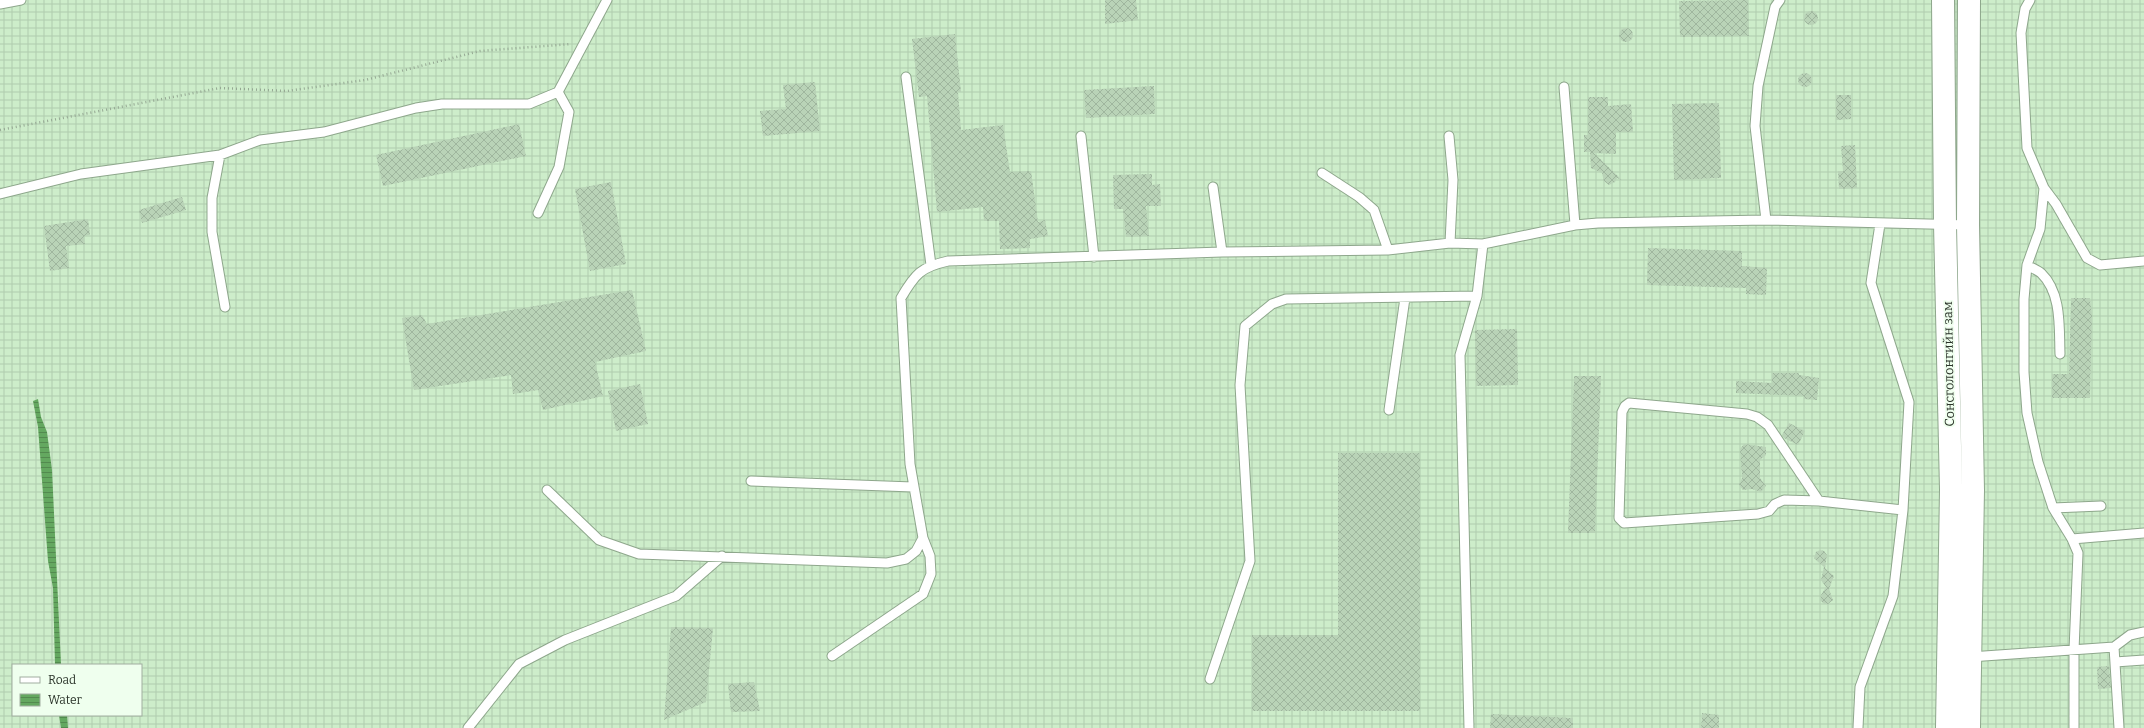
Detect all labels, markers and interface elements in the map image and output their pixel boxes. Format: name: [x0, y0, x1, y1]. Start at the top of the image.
street label: Сонсголонгийн зам: [1940, 301, 1957, 427]
legend: [12, 664, 142, 716]
text: Road: [48, 673, 76, 687]
text: Water: [48, 693, 83, 707]

